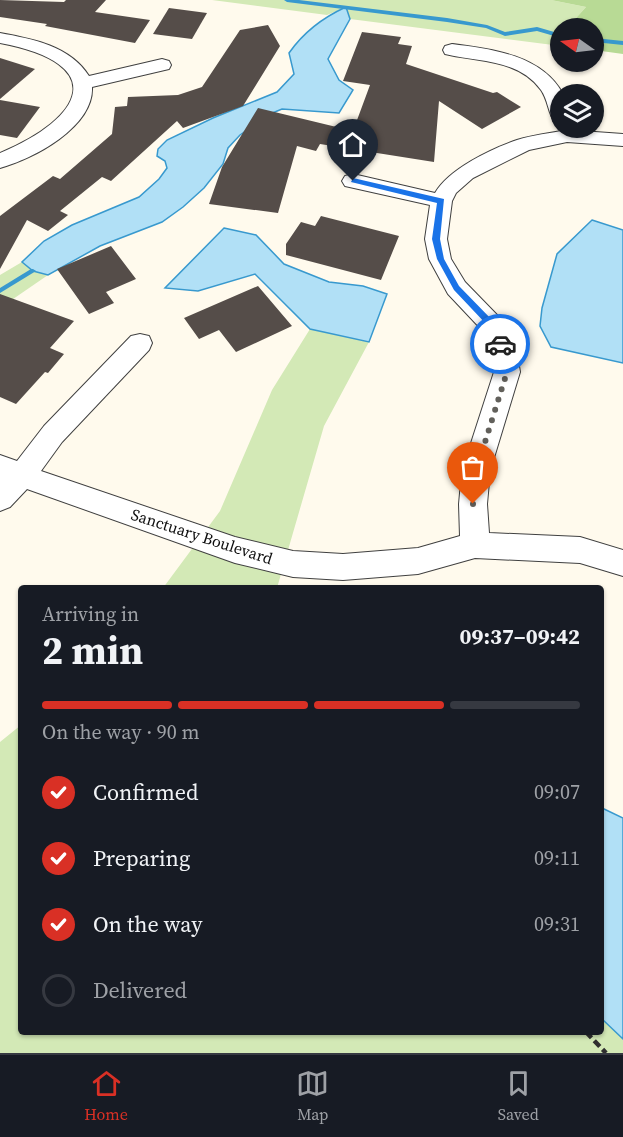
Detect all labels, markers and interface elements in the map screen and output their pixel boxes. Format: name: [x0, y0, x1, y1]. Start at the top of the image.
north arrow: [550, 18, 604, 72]
map controls: [550, 18, 604, 138]
button: layers: [550, 84, 604, 138]
pin: [327, 119, 378, 181]
icon: home: [336, 128, 369, 161]
courier: [470, 314, 530, 374]
icon: car: [484, 328, 517, 361]
pin: [447, 442, 498, 504]
icon: bag: [456, 451, 489, 484]
street label: Sanctuary Boulevard: [128, 503, 276, 569]
text: Arriving in: [42, 600, 139, 628]
text: 09:37–09:42: [460, 621, 580, 651]
text: 2 min: [42, 624, 143, 677]
text: On the way · 90 m: [42, 718, 199, 746]
icon: check: [42, 776, 75, 809]
text: Confirmed: [93, 777, 198, 807]
text: 09:07: [534, 778, 580, 806]
icon: check: [42, 842, 75, 875]
text: Preparing: [93, 843, 190, 873]
text: 09:11: [534, 844, 580, 872]
icon: check: [42, 908, 75, 941]
text: On the way: [93, 909, 202, 939]
text: 09:31: [534, 910, 580, 938]
text: Delivered: [93, 975, 187, 1005]
tab: Home: [84, 1067, 128, 1125]
tab: Map: [296, 1067, 329, 1125]
tab: Saved: [498, 1067, 539, 1125]

